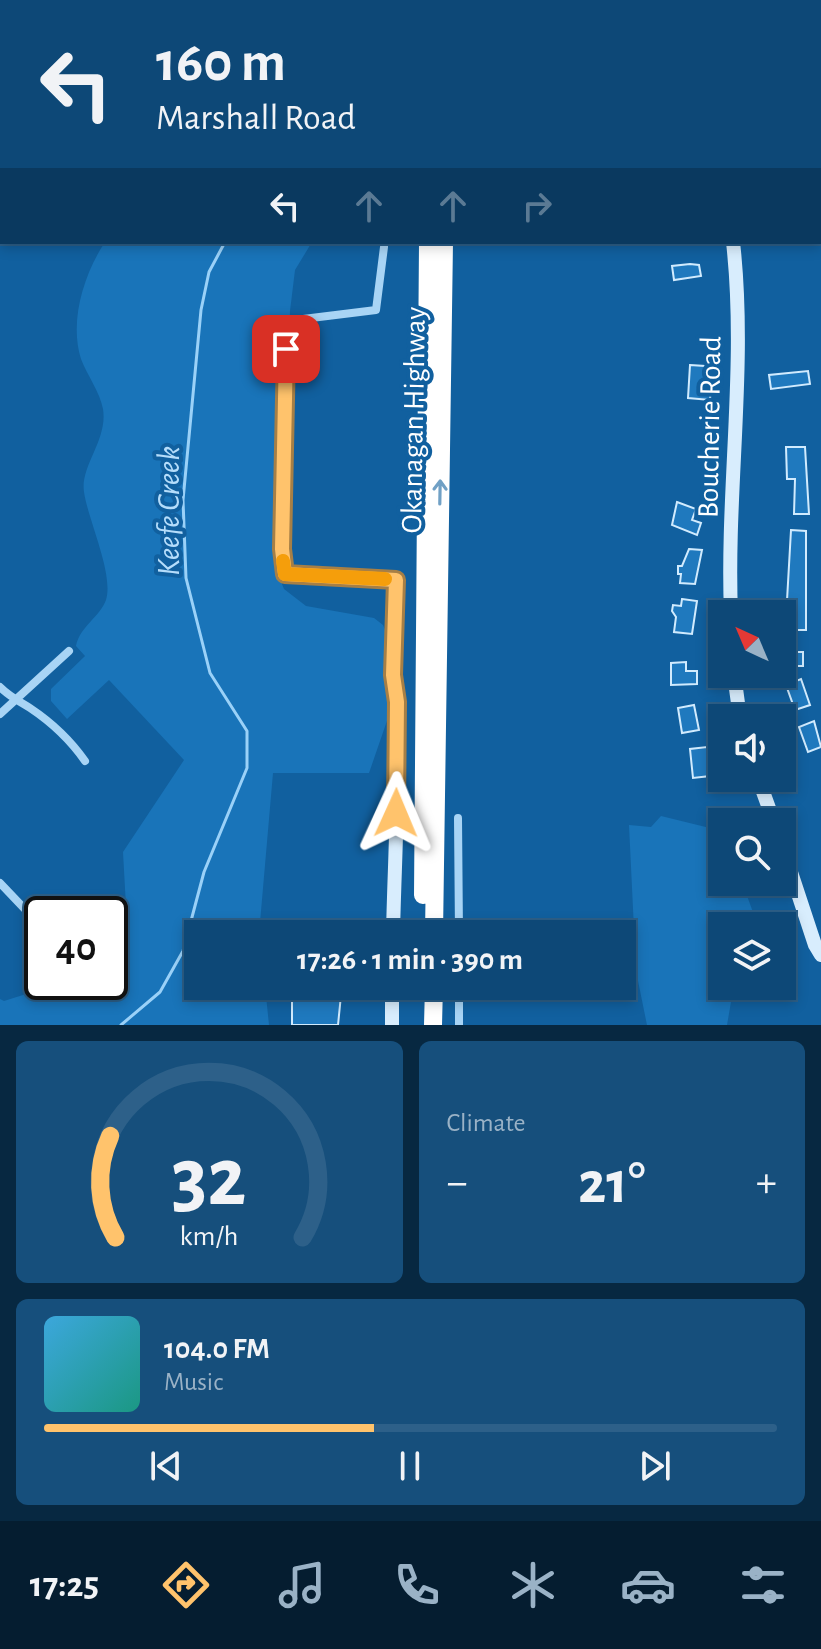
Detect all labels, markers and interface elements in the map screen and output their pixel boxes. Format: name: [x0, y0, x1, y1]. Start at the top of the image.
icon: left: [24, 32, 128, 136]
text: 160 m: [156, 35, 286, 91]
text: Marshall Road: [156, 100, 356, 136]
icon: left: [263, 184, 307, 228]
icon: ahead: [347, 184, 391, 228]
icon: ahead: [431, 184, 475, 228]
icon: right: [515, 184, 559, 228]
street label: Okanagan Highway: [397, 306, 431, 534]
pin: [252, 315, 320, 383]
icon: arrive: [264, 327, 308, 371]
street label: Boucherie Road: [693, 336, 727, 518]
water label: Keefe Creek: [153, 446, 185, 576]
one-way arrow: [432, 479, 448, 506]
north arrow: [708, 600, 796, 688]
map controls: [708, 600, 796, 1000]
button: sound: [708, 704, 796, 792]
position arrow: [354, 771, 438, 855]
button: search: [708, 808, 796, 896]
speed limit sign: 40: [24, 896, 128, 1000]
button: layers: [708, 912, 796, 1000]
text: 17:26 · 1 min · 390 m: [297, 945, 523, 975]
text: Climate: [447, 1110, 525, 1136]
text: 32: [172, 1137, 247, 1221]
text: 21°: [578, 1154, 645, 1214]
text: −: [447, 1161, 468, 1205]
text: +: [756, 1161, 777, 1205]
text: km/h: [180, 1222, 239, 1251]
text: 104.0 FM: [164, 1334, 270, 1364]
text: Music: [164, 1369, 223, 1395]
icon: previous: [144, 1444, 188, 1488]
icon: pause: [388, 1444, 432, 1488]
icon: next: [633, 1444, 677, 1488]
icon: directions: [158, 1557, 214, 1613]
icon: music: [274, 1557, 330, 1613]
icon: phone: [389, 1557, 445, 1613]
icon: climate: [505, 1557, 561, 1613]
icon: car: [620, 1557, 676, 1613]
icon: filters: [735, 1557, 791, 1613]
text: 17:25: [30, 1567, 99, 1603]

